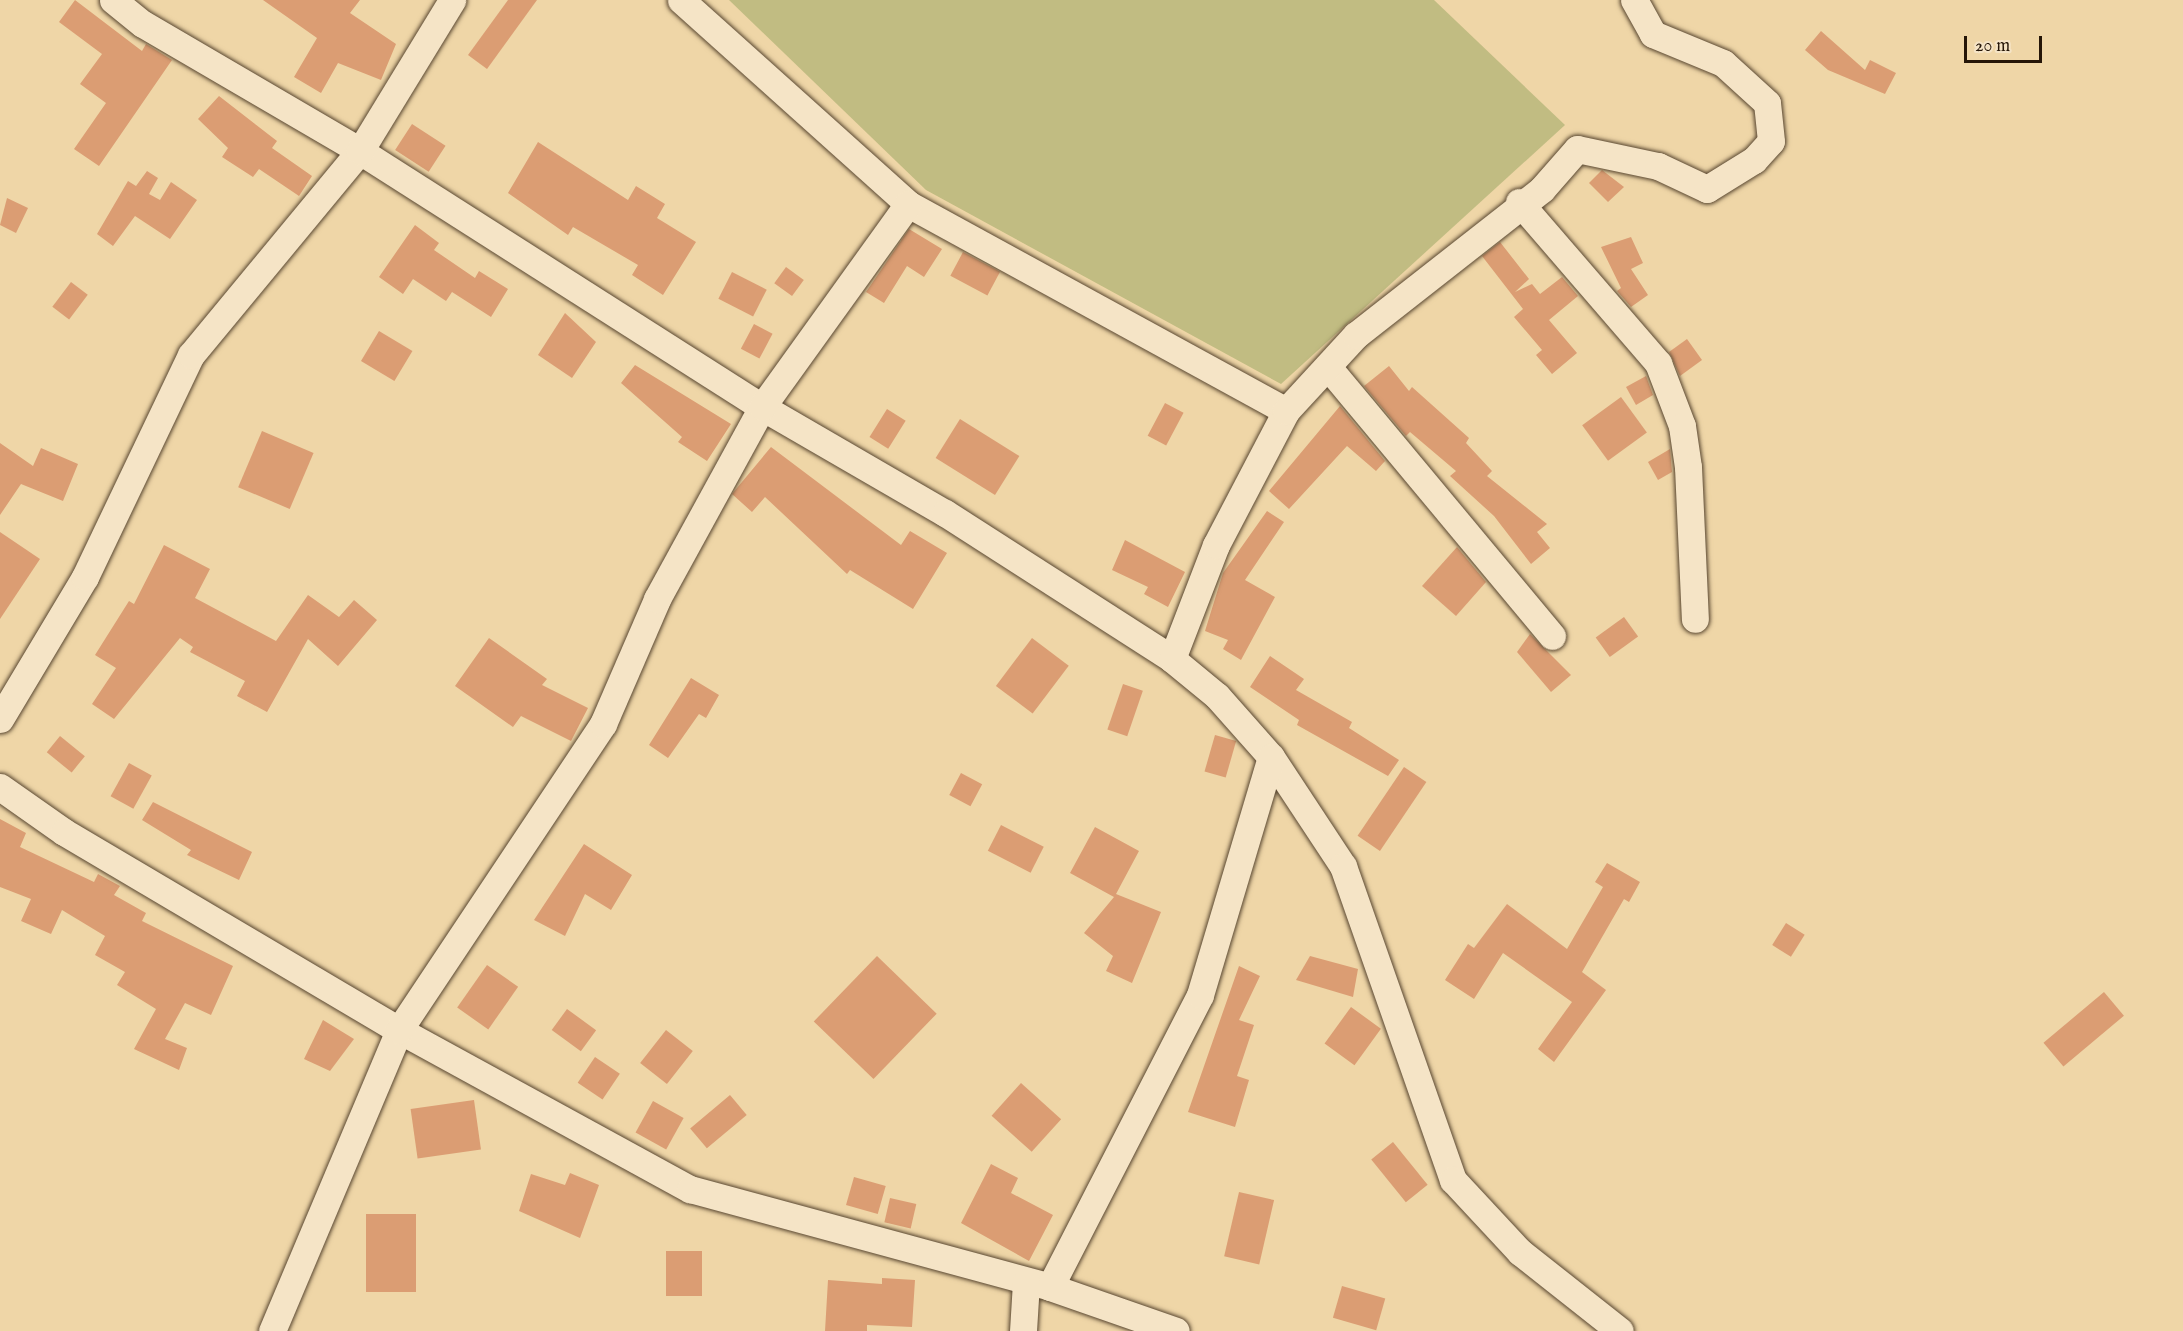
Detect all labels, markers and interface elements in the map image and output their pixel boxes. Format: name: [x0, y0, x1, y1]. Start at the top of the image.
scale bar: [1967, 24, 2045, 62]
text: 20 m: [1975, 35, 2010, 58]

